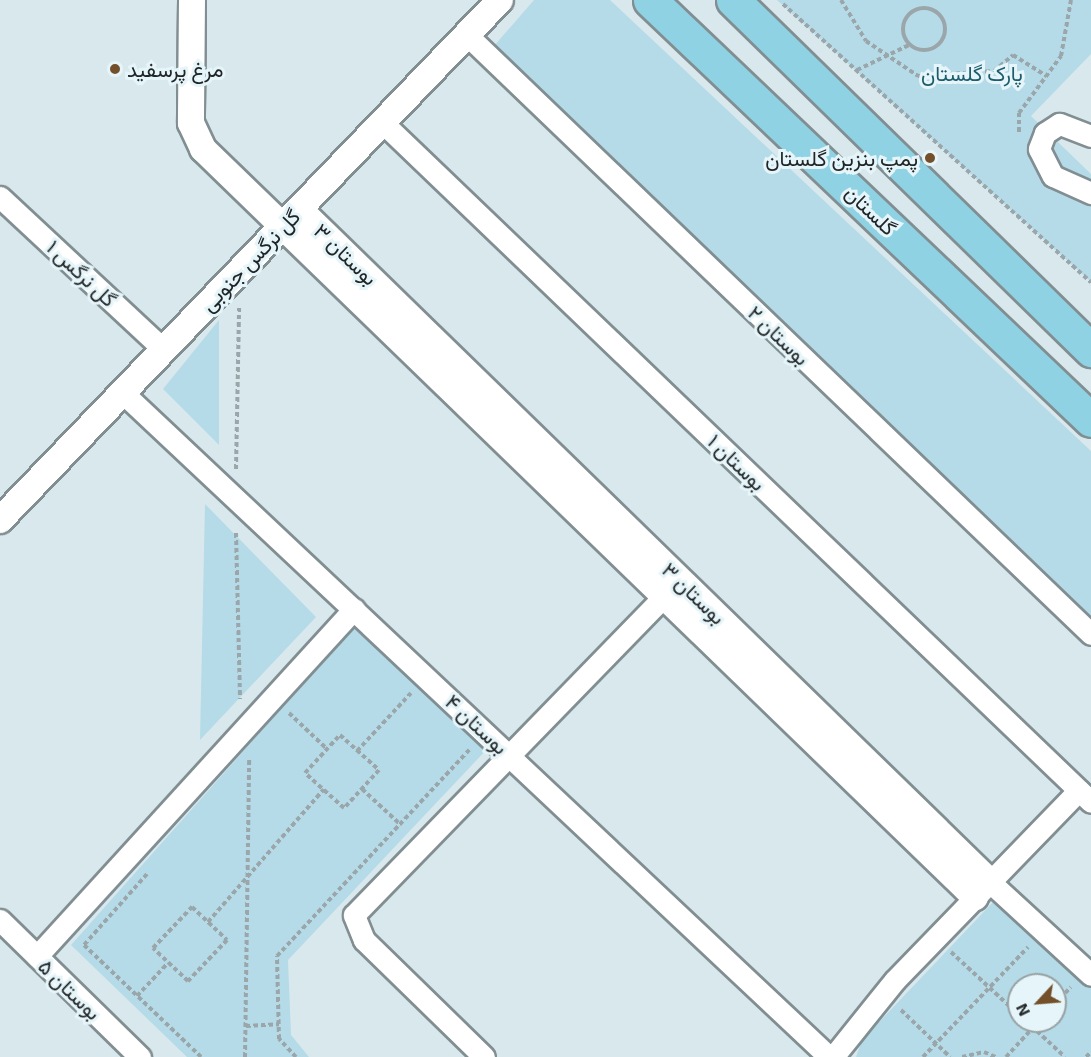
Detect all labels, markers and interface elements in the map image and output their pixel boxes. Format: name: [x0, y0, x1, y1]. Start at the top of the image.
place label: مرغ پرسفید: [127, 56, 224, 82]
park label: پارک گلستان: [921, 60, 1023, 86]
marker: مرغ پرسفید: [108, 62, 122, 76]
place label: پمپ بنزین گلستان: [765, 145, 918, 171]
marker: پمپ بنزین گلستان: [923, 151, 937, 165]
street label: گلستان: [840, 180, 902, 240]
street label: گل نرگس جنوبی: [195, 204, 305, 316]
street label: بوستان ۳: [309, 218, 383, 290]
street label: گل نرگس ۱: [42, 234, 122, 312]
street label: بوستان ۲: [743, 300, 815, 370]
street label: بوستان ۱: [703, 428, 771, 496]
street label: بوستان ۳: [657, 557, 731, 629]
street label: بوستان ۴: [440, 689, 514, 759]
street label: بوستان ۵: [34, 953, 106, 1025]
north arrow: [1007, 973, 1067, 1033]
text: N: [1011, 1001, 1033, 1020]

